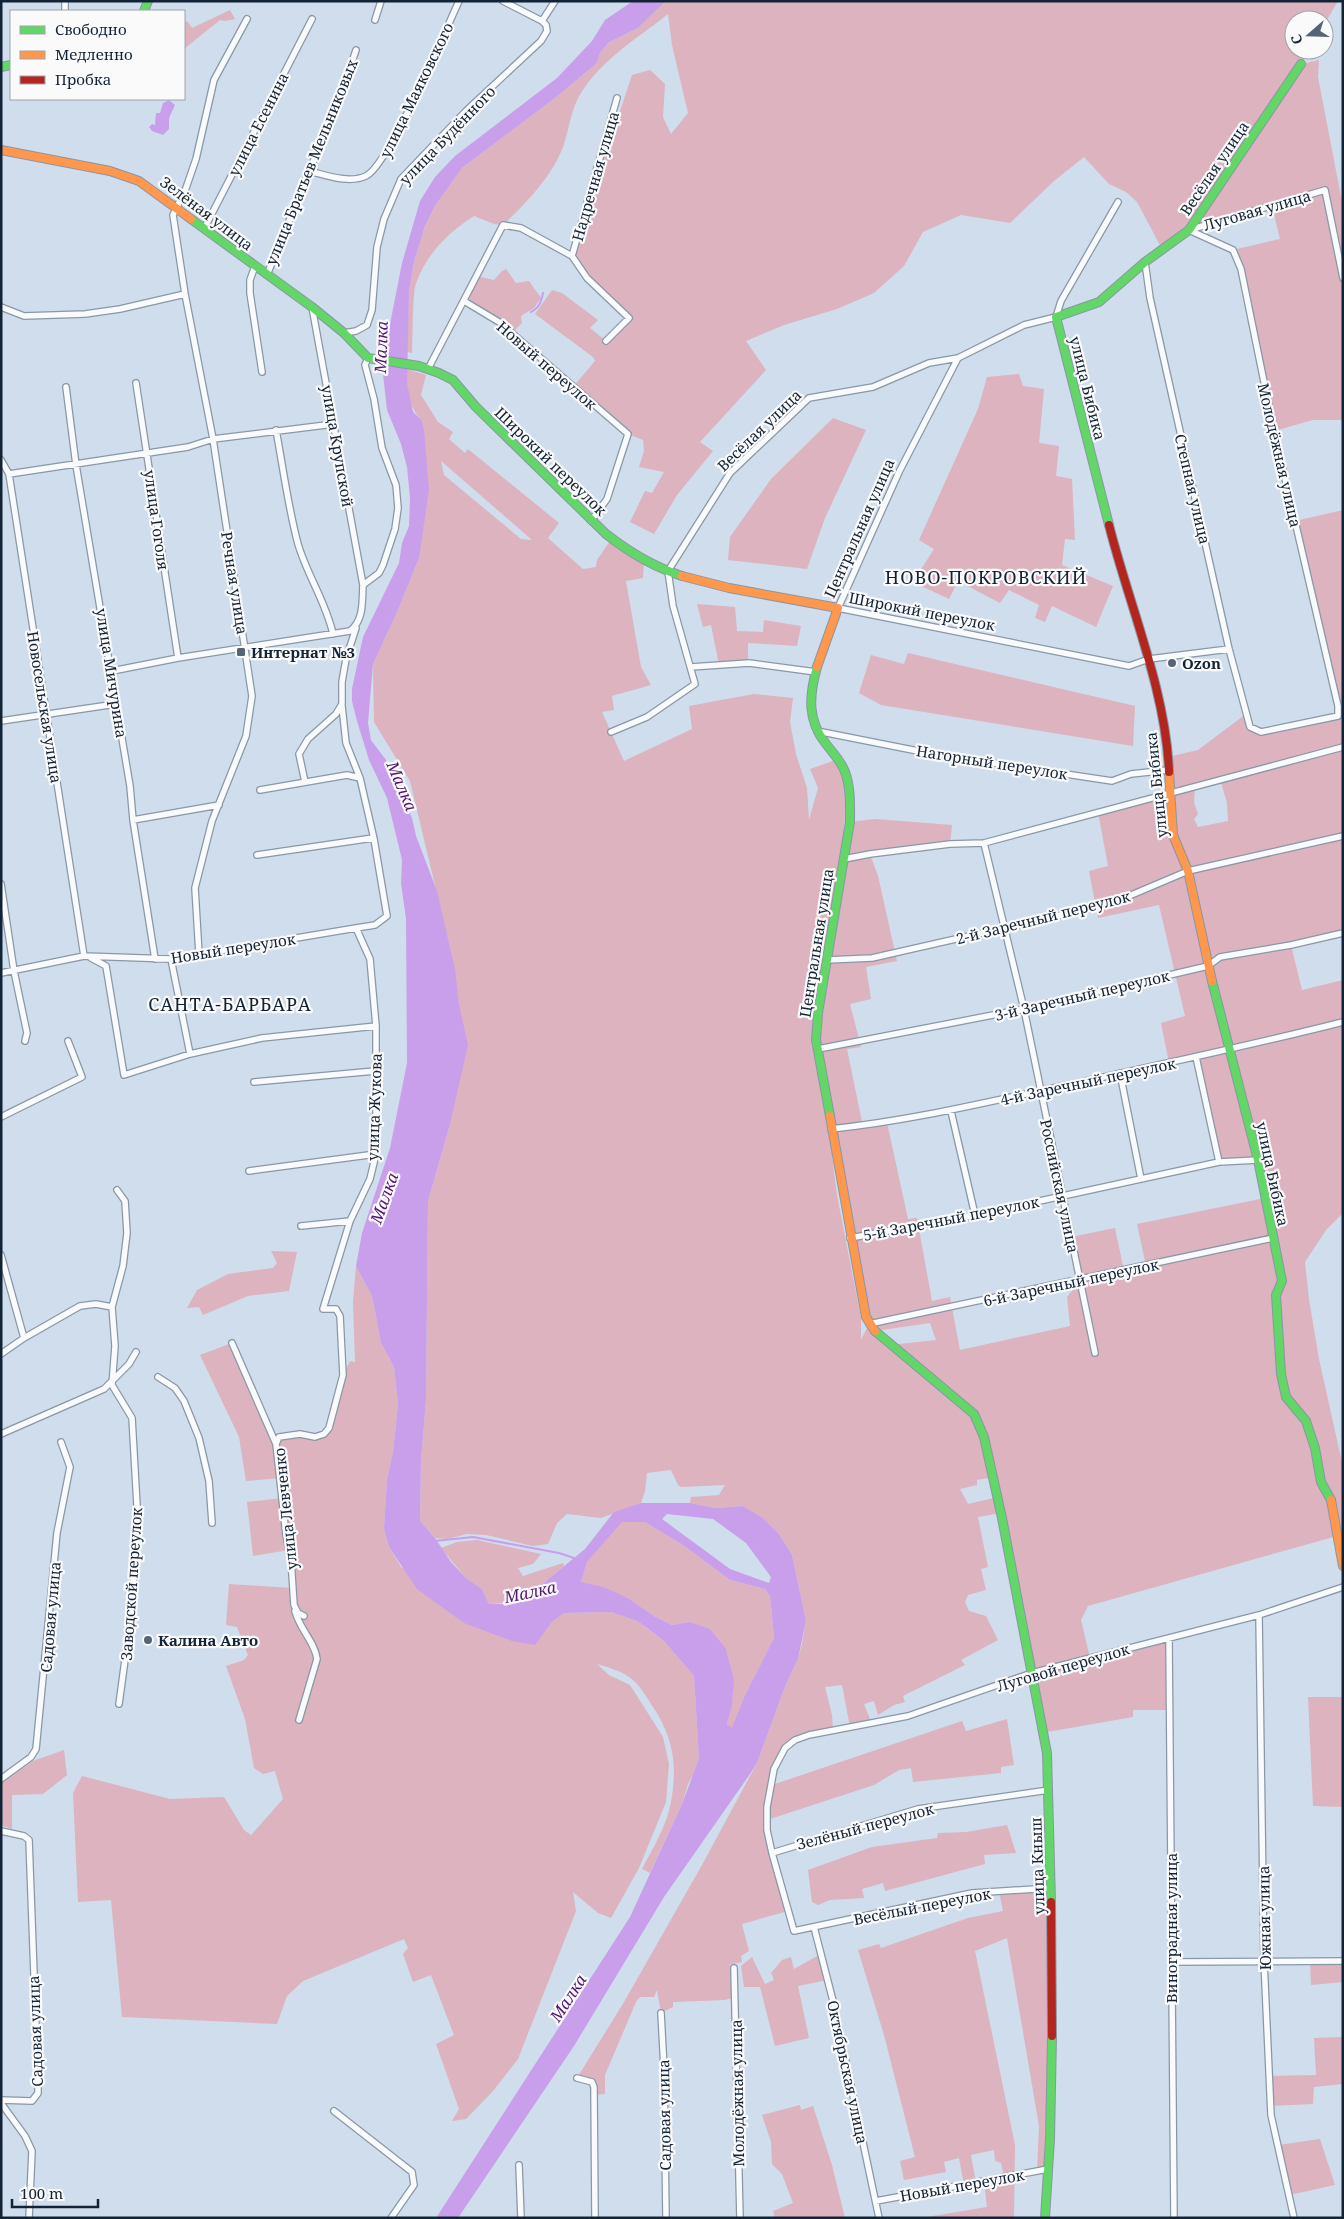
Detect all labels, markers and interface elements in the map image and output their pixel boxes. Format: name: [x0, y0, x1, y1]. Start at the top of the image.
legend: [10, 10, 185, 100]
north arrow: [1284, 10, 1334, 60]
text: Свободно: [55, 19, 127, 39]
street label: улица Маяковского: [375, 19, 457, 161]
text: С: [1286, 32, 1307, 47]
text: Медленно: [55, 44, 133, 64]
street label: улица Братьев Мельниковых: [260, 56, 362, 268]
text: Пробка: [55, 69, 111, 89]
street label: улица Есенина: [223, 69, 293, 179]
street label: улица Будённого: [395, 81, 499, 189]
street label: Надречная улица: [567, 109, 623, 243]
street label: Весёлая улица: [1175, 117, 1253, 219]
street label: Зелёная улица: [156, 171, 258, 255]
street label: Луговая улица: [1201, 185, 1313, 235]
street label: Новый переулок: [493, 316, 601, 414]
water label: Малка: [369, 320, 393, 375]
street label: улица Бибика: [1065, 334, 1111, 442]
street label: Молодёжная улица: [1254, 381, 1306, 529]
street label: улица Крупской: [317, 383, 359, 509]
street label: Весёлая улица: [713, 385, 805, 475]
street label: Широкий переулок: [491, 402, 611, 520]
street label: Степная улица: [1171, 432, 1215, 546]
street label: Центральная улица: [819, 455, 899, 601]
street label: улица Гоголя: [140, 469, 174, 571]
street label: Речная улица: [217, 530, 253, 636]
district label: НОВО-ПОКРОВСКИЙ: [885, 565, 1087, 589]
street label: Широкий переулок: [847, 587, 997, 635]
street label: улица Мичурина: [92, 607, 132, 739]
street label: Новосельская улица: [23, 629, 67, 785]
place label: Интернат №3: [251, 642, 355, 662]
marker: Интернат №3: [235, 646, 247, 658]
place label: Ozon: [1182, 653, 1221, 673]
marker: Ozon: [1166, 657, 1178, 669]
street label: улица Бибика: [1141, 731, 1171, 839]
street label: Нагорный переулок: [915, 740, 1069, 784]
water label: Малка: [381, 757, 422, 814]
street label: Центральная улица: [794, 867, 838, 1019]
street label: 2-й Заречный переулок: [954, 886, 1132, 948]
street label: Новый переулок: [169, 928, 297, 968]
street label: 3-й Заречный переулок: [993, 965, 1171, 1025]
district label: САНТА-БАРБАРА: [148, 992, 312, 1016]
street label: улица Жукова: [362, 1053, 386, 1161]
street label: 4-й Заречный переулок: [998, 1053, 1178, 1109]
street label: Российская улица: [1036, 1117, 1084, 1255]
street label: улица Бибика: [1252, 1120, 1294, 1228]
water label: Малка: [364, 1170, 403, 1227]
street label: 5-й Заречный переулок: [861, 1191, 1041, 1245]
street label: 6-й Заречный переулок: [981, 1254, 1161, 1310]
street label: улица Левченко: [269, 1447, 301, 1571]
street label: Заводской переулок: [116, 1507, 146, 1661]
street label: Садовая улица: [35, 1561, 65, 1673]
water label: Малка: [501, 1576, 558, 1608]
place label: Калина Авто: [158, 1630, 258, 1650]
marker: Калина Авто: [142, 1634, 154, 1646]
street label: Луговой переулок: [994, 1638, 1132, 1696]
street label: Зелёный переулок: [794, 1798, 936, 1854]
street label: улица Кныш: [1025, 1817, 1049, 1915]
street label: Виноградная улица: [1161, 1853, 1181, 2003]
street label: Южная улица: [1253, 1865, 1275, 1971]
street label: Весёлый переулок: [852, 1883, 993, 1929]
water label: Малка: [544, 1970, 591, 2027]
street label: Садовая улица: [23, 1975, 47, 2087]
street label: Октябрьская улица: [823, 1998, 873, 2146]
street label: Молодёжная улица: [726, 2019, 748, 2167]
street label: Садовая улица: [653, 2059, 675, 2171]
street label: Новый переулок: [898, 2164, 1026, 2206]
scale bar: [12, 2176, 99, 2208]
text: 100 m: [20, 2183, 63, 2203]

